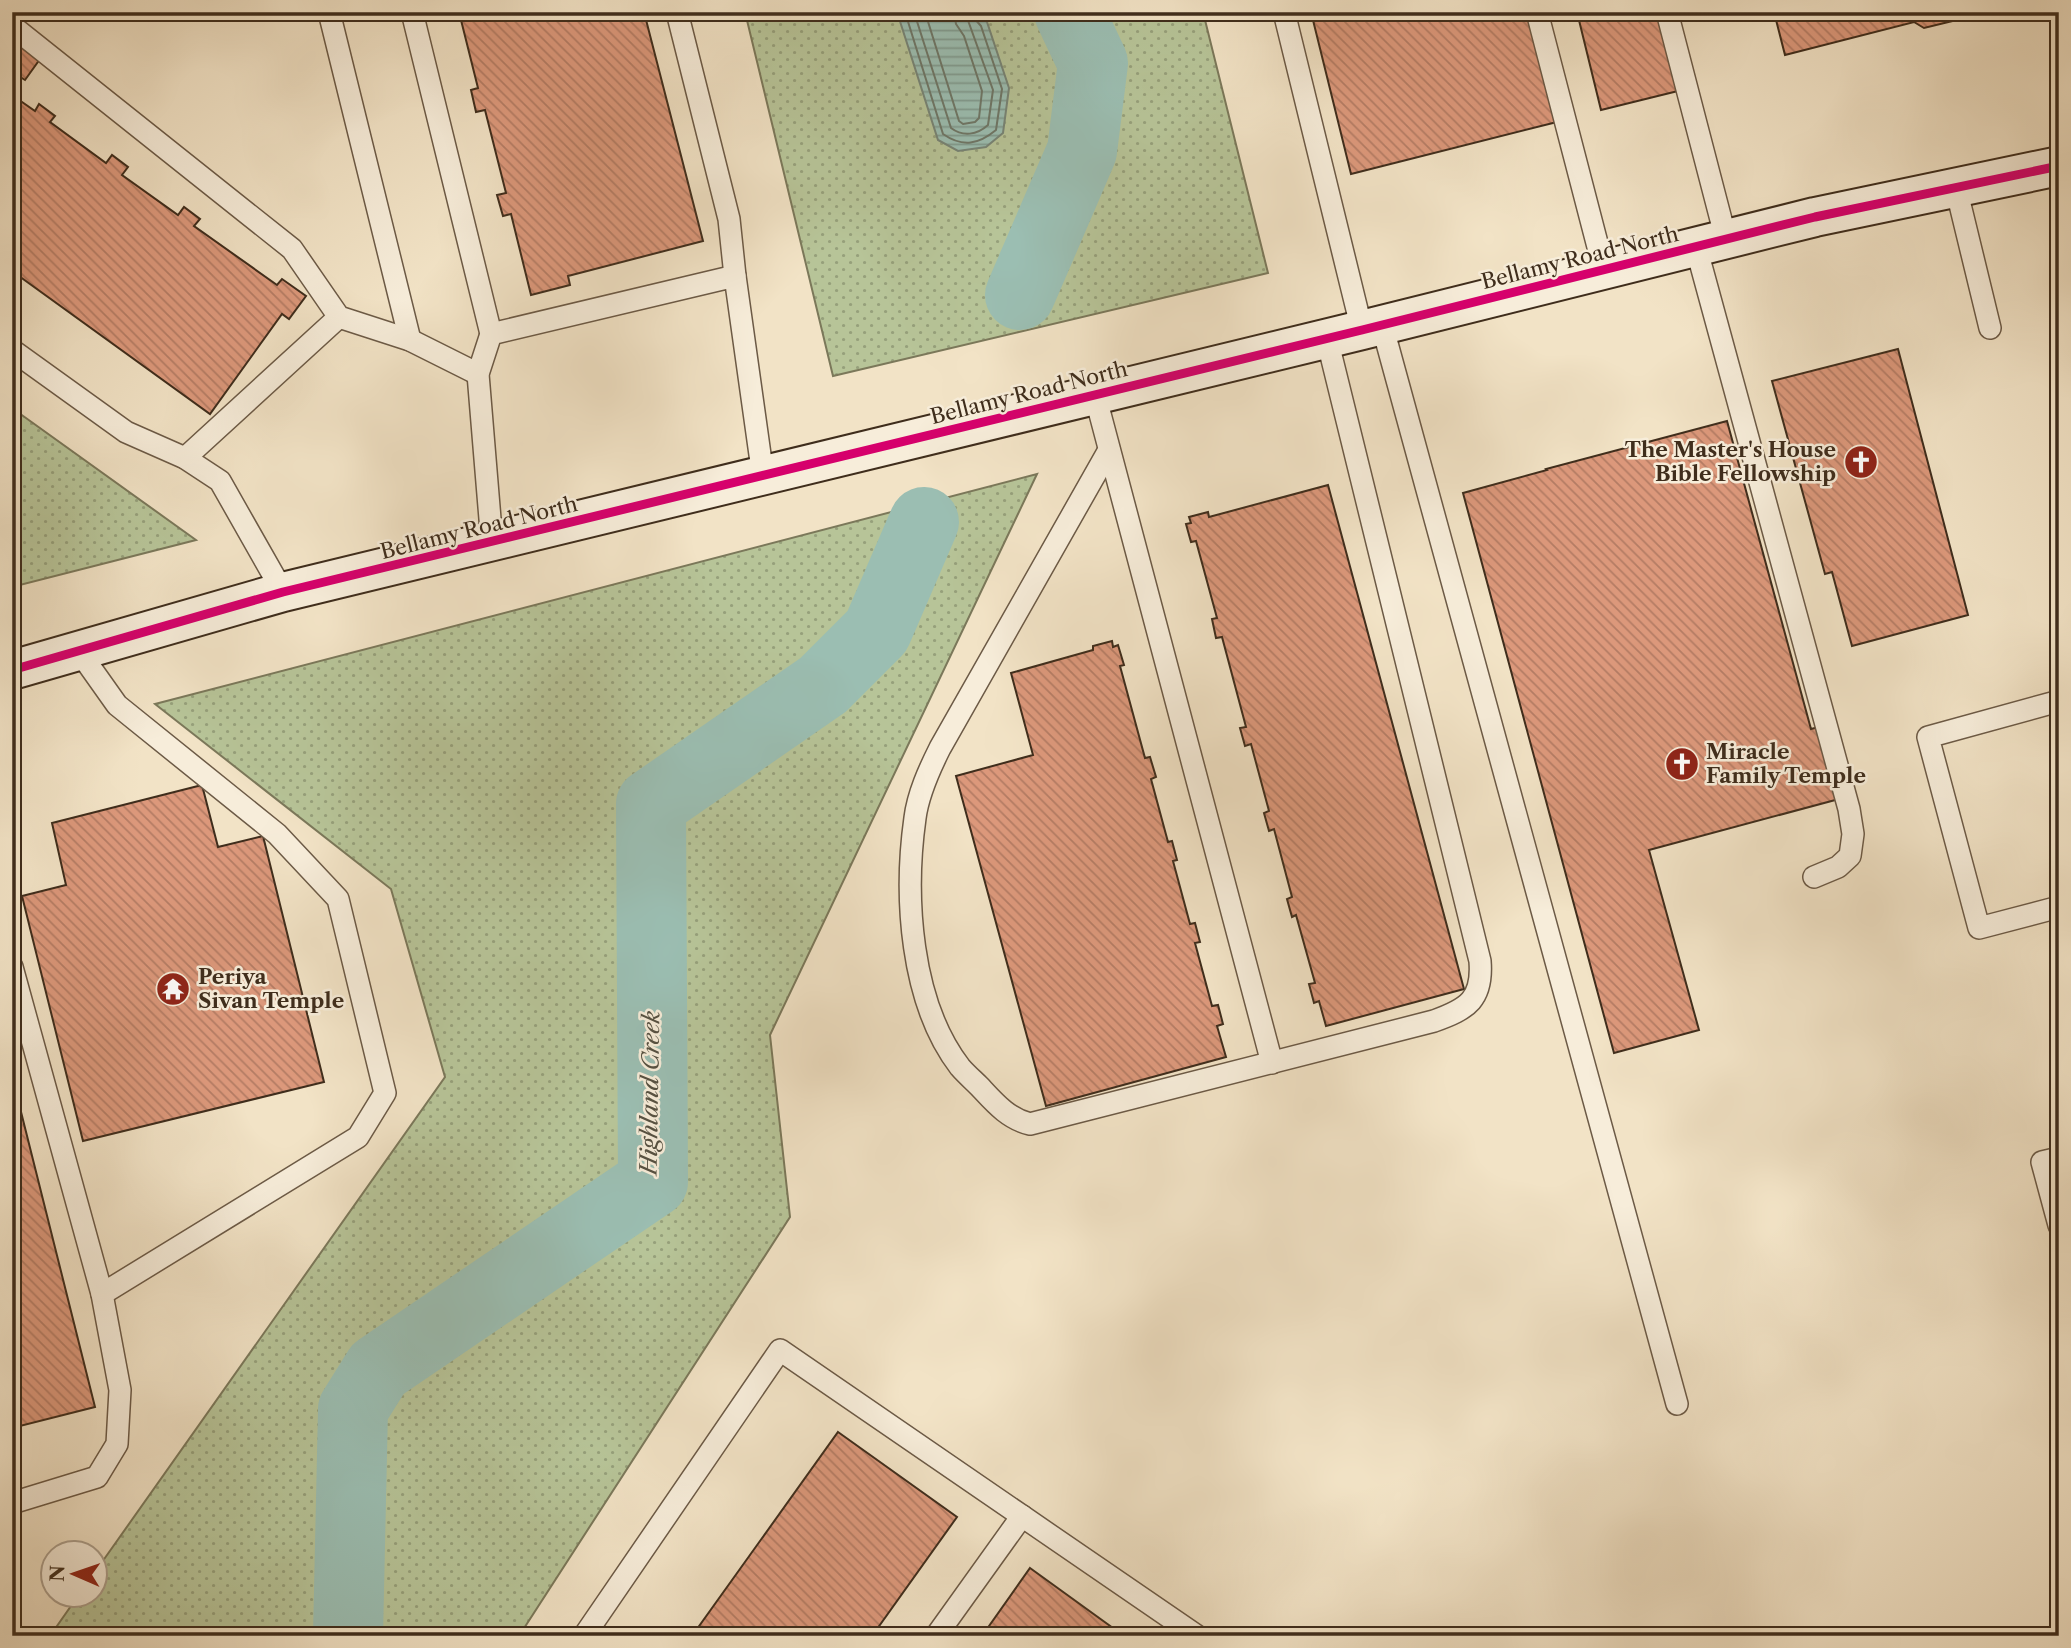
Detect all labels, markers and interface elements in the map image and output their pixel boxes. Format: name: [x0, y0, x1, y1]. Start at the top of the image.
street label: Bellamy Road North: [1479, 221, 1681, 294]
street label: Bellamy Road North: [928, 356, 1130, 429]
place label: The Master's House Bible Fellowship: [1625, 437, 1836, 486]
church icon: The Master's House Bible Fellowship: [1842, 443, 1880, 481]
street label: Bellamy Road North: [378, 491, 580, 564]
place label: Miracle Family Temple: [1706, 739, 1866, 788]
church icon: Miracle Family Temple: [1663, 745, 1701, 783]
place label: Periya Sivan Temple: [198, 964, 344, 1013]
temple icon: Periya Sivan Temple: [154, 970, 192, 1008]
water label: Highland Creek: [635, 1011, 665, 1177]
north arrow: [38, 1540, 108, 1610]
text: N: [46, 1565, 69, 1582]

